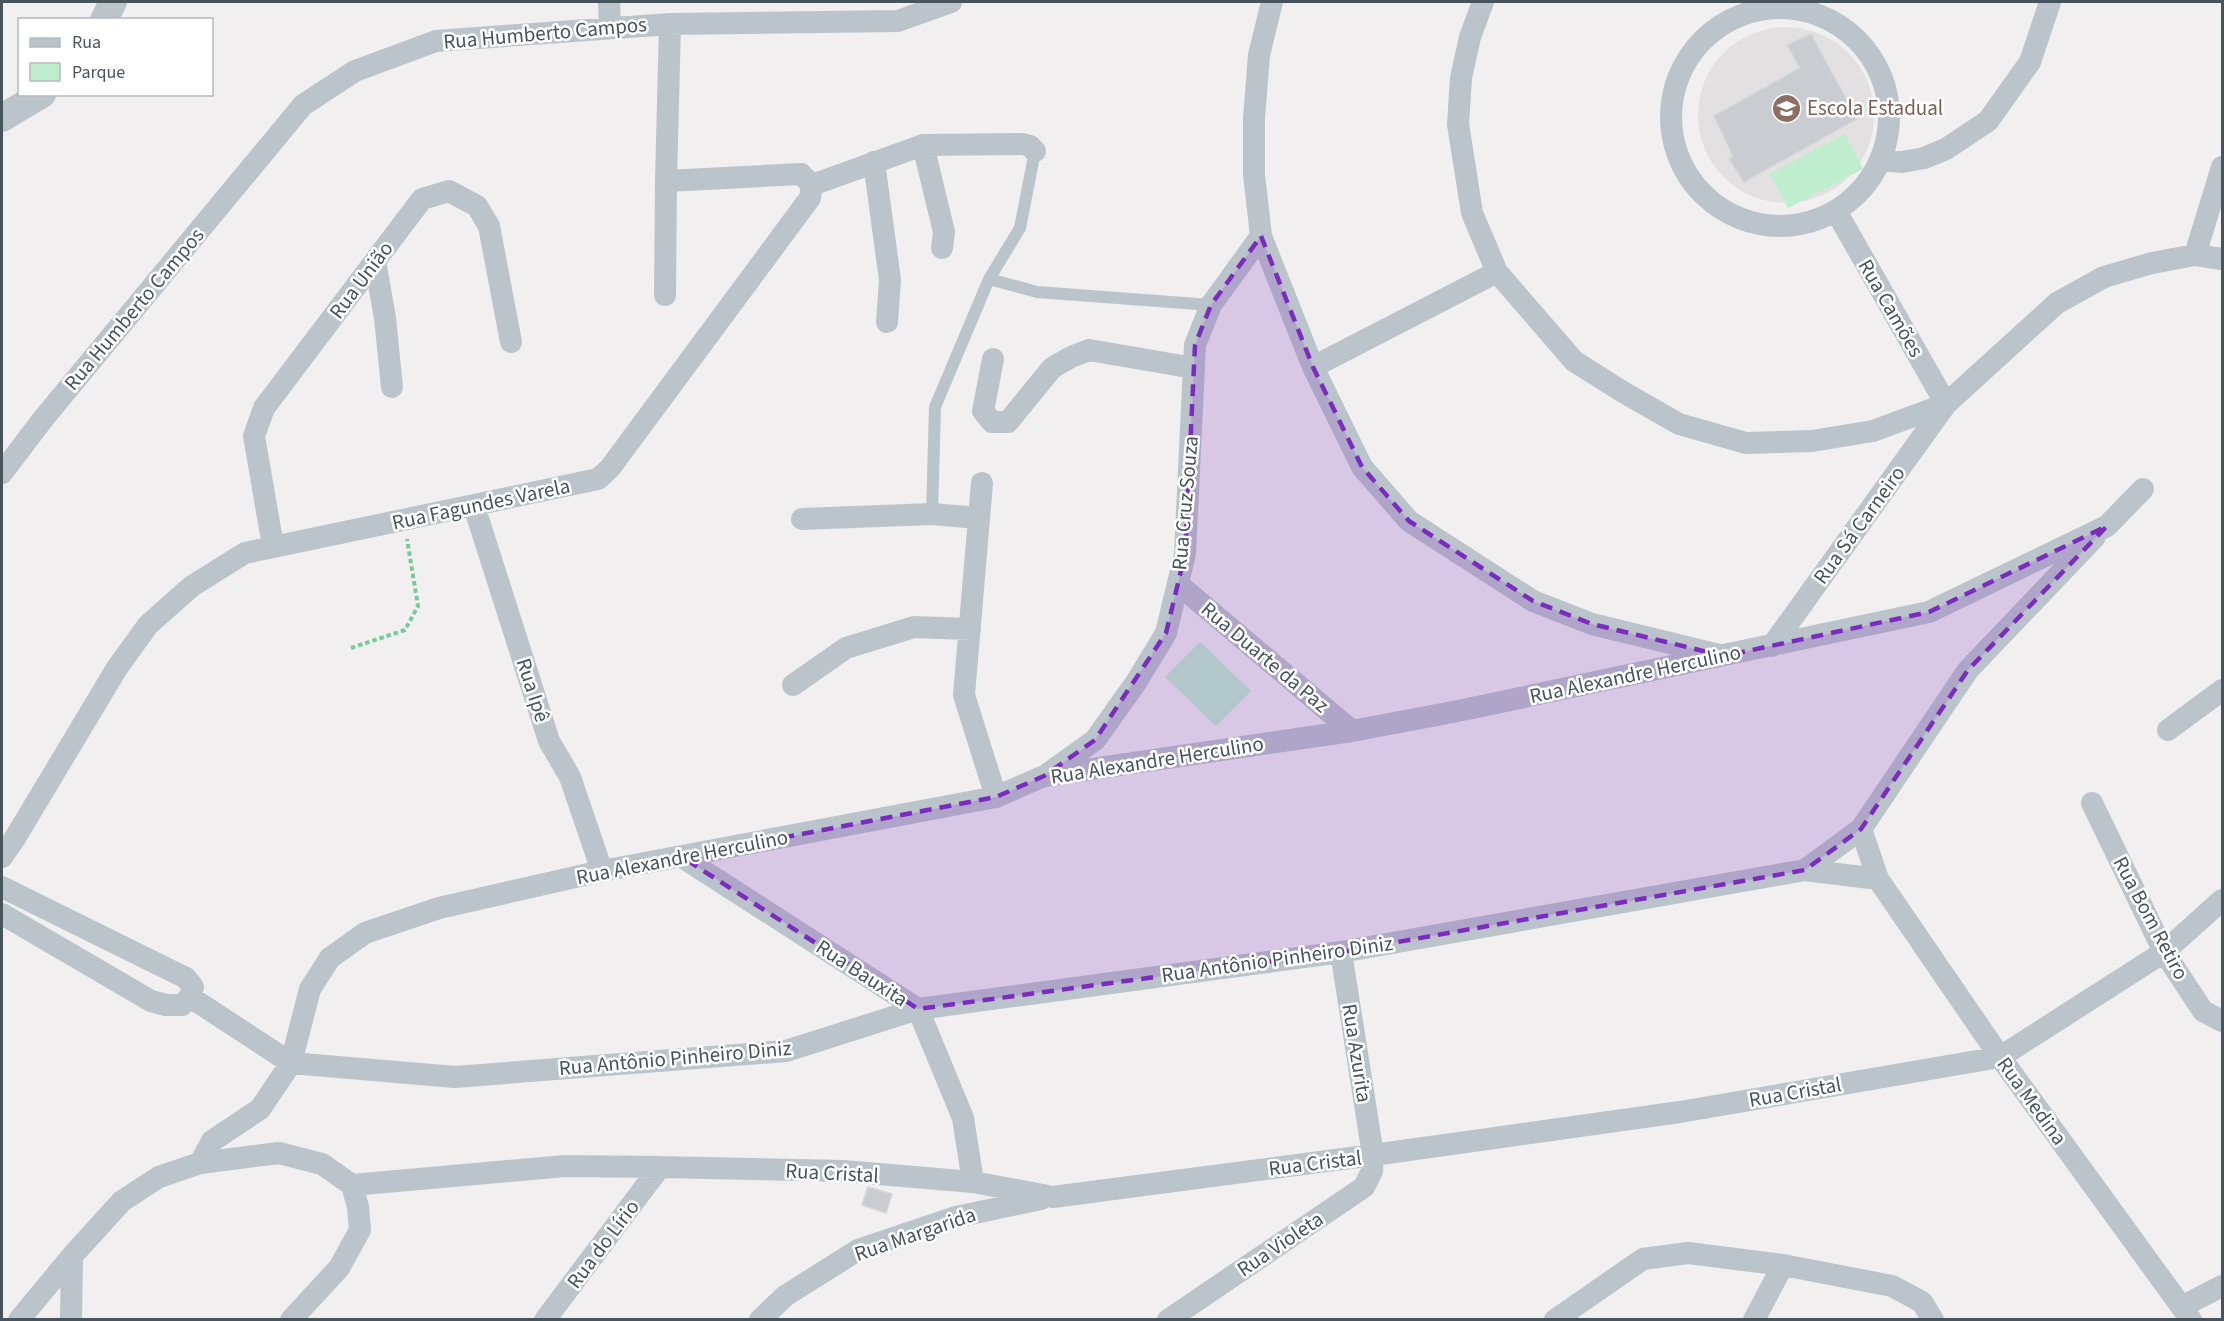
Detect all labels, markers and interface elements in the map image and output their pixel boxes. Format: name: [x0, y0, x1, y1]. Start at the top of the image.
street label: Rua Humberto Campos: [442, 9, 648, 57]
legend: [18, 18, 213, 96]
text: Rua: [72, 30, 101, 55]
text: Parque: [72, 60, 125, 85]
school or university icon: Escola Estadual: [1770, 92, 1802, 124]
place label: Escola Estadual: [1807, 93, 1943, 123]
street label: Rua Humberto Campos: [57, 221, 211, 397]
street label: Rua União: [322, 235, 400, 325]
street label: Rua Camões: [1851, 253, 1931, 363]
street label: Rua Cruz Souza: [1164, 434, 1206, 572]
street label: Rua Sá Carneiro: [1806, 460, 1912, 590]
street label: Rua Fagundes Varela: [389, 470, 573, 538]
street label: Rua Duarte da Paz: [1195, 594, 1335, 720]
street label: Rua Alexandre Herculino: [1527, 637, 1743, 711]
street label: Rua Ipê: [509, 654, 557, 726]
street label: Rua Alexandre Herculino: [1048, 728, 1266, 792]
street label: Rua Alexandre Herculino: [573, 822, 791, 892]
street label: Rua Bom Retiro: [2106, 851, 2196, 985]
street label: Rua Antônio Pinheiro Diniz: [1159, 928, 1395, 990]
street label: Rua Bauxita: [810, 932, 914, 1014]
street label: Rua Azurita: [1334, 1002, 1380, 1104]
street label: Rua Antônio Pinheiro Diniz: [557, 1033, 793, 1083]
street label: Rua Medina: [1990, 1051, 2074, 1151]
street label: Rua Cristal: [1746, 1069, 1844, 1115]
street label: Rua Cristal: [1267, 1142, 1363, 1184]
street label: Rua Cristal: [784, 1156, 880, 1190]
street label: Rua do Lírio: [560, 1193, 646, 1295]
street label: Rua Margarida: [850, 1199, 980, 1269]
street label: Rua Violeta: [1231, 1204, 1329, 1284]

